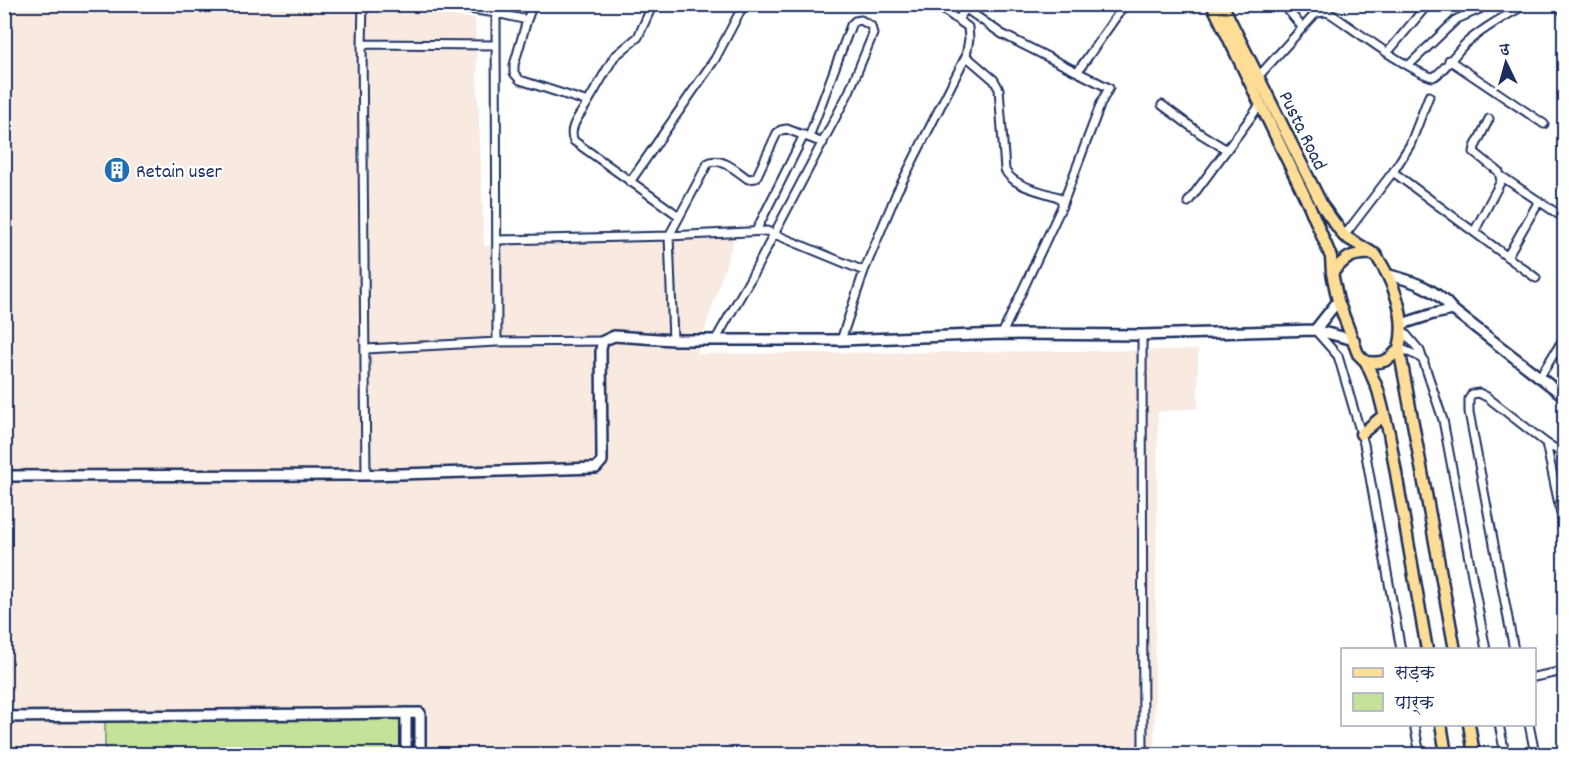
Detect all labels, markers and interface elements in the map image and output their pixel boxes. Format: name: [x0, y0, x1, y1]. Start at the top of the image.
north arrow: [1476, 33, 1536, 93]
text: उ: [1498, 39, 1511, 62]
street label: Pusta Road: [1270, 87, 1332, 176]
building icon: Retain user: [102, 155, 132, 185]
place label: Retain user: [136, 159, 223, 187]
legend: [1341, 648, 1536, 726]
text: सड़क: [1394, 662, 1436, 687]
text: पार्क: [1394, 692, 1435, 717]

